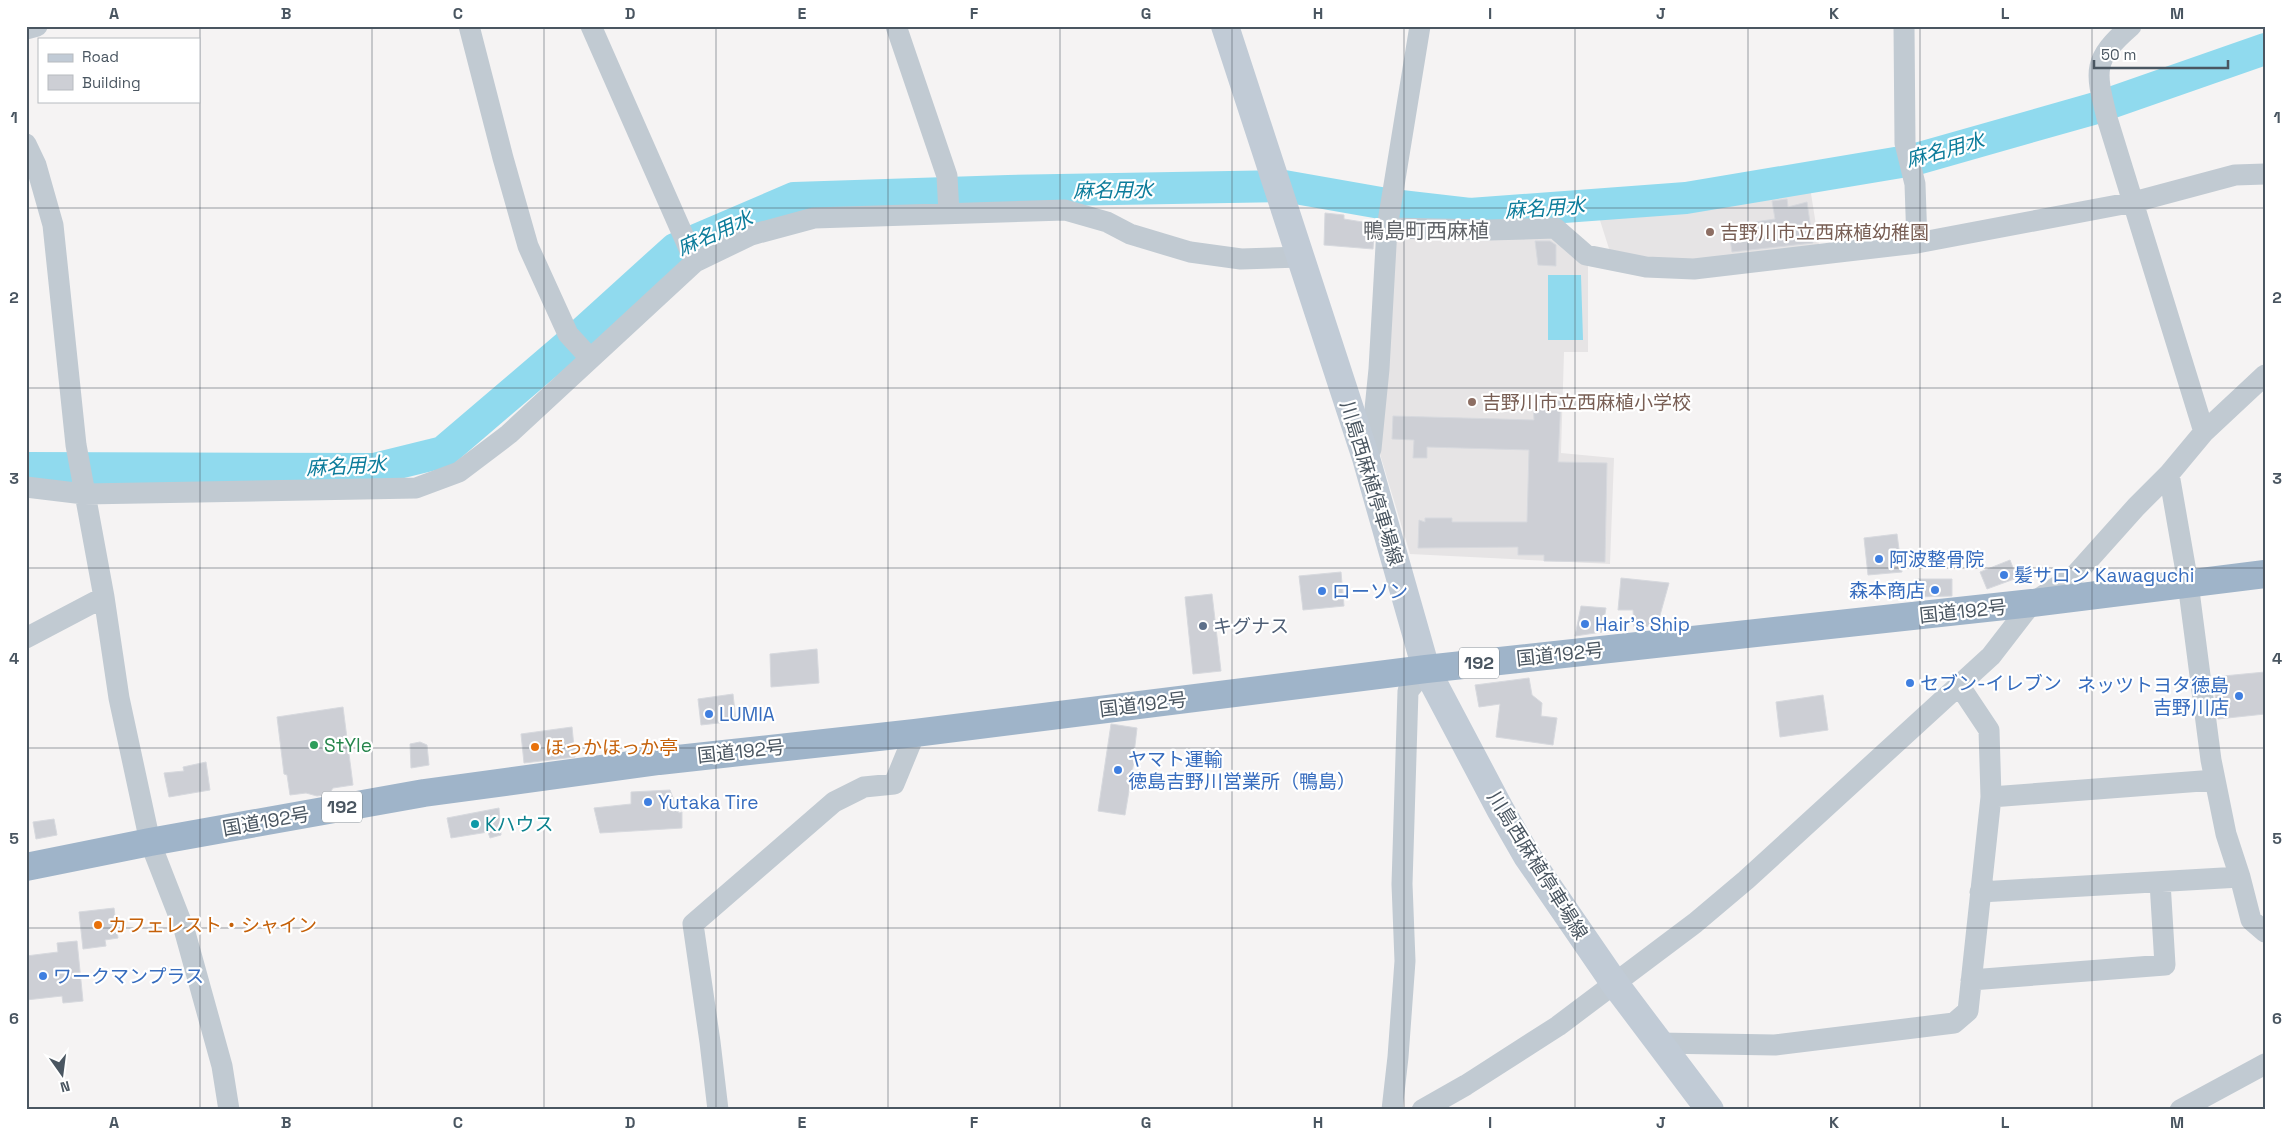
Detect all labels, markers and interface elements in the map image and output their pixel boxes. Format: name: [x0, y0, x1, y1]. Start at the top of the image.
text: A: [109, 3, 119, 24]
text: B: [281, 3, 291, 24]
text: C: [453, 3, 463, 24]
text: D: [625, 3, 635, 24]
text: E: [798, 3, 807, 24]
text: F: [970, 3, 979, 24]
text: G: [1141, 3, 1151, 24]
text: H: [1313, 3, 1323, 24]
text: I: [1488, 3, 1492, 24]
text: J: [1656, 3, 1666, 24]
text: K: [1829, 3, 1839, 24]
text: L: [2001, 3, 2010, 24]
text: M: [2170, 3, 2184, 24]
legend: [38, 38, 200, 102]
scale bar: [2094, 38, 2227, 70]
text: 50 m: [2101, 45, 2136, 64]
text: Road: [82, 47, 119, 66]
text: Building: [82, 73, 141, 92]
text: 1: [10, 107, 18, 128]
text: 1: [2273, 107, 2281, 128]
water label: 麻名用水: [1903, 127, 1989, 173]
water label: 麻名用水: [1073, 176, 1155, 204]
water label: 麻名用水: [1504, 192, 1588, 224]
water label: 麻名用水: [673, 204, 759, 261]
district label: 鴨島町西麻植: [1363, 217, 1489, 244]
place label: 吉野川市立西麻植幼稚園: [1720, 220, 1929, 245]
marker: 吉野川市立西麻植幼稚園: [1704, 226, 1716, 238]
text: 2: [9, 287, 19, 308]
text: 2: [2272, 287, 2282, 308]
place label: 吉野川市立西麻植小学校: [1482, 390, 1691, 415]
marker: 吉野川市立西麻植小学校: [1466, 396, 1478, 408]
street label: 川島西麻植停車場線: [1335, 398, 1408, 569]
water label: 麻名用水: [305, 451, 389, 481]
text: 3: [9, 468, 19, 489]
text: 3: [2272, 468, 2282, 489]
place label: 阿波整骨院: [1889, 547, 1984, 572]
marker: 阿波整骨院: [1873, 553, 1885, 565]
place label: 髪サロン Kawaguchi: [2014, 563, 2194, 588]
marker: 髪サロン Kawaguchi: [1998, 569, 2010, 581]
place label: 森本商店: [1849, 578, 1925, 603]
place label: ローソン: [1332, 579, 1408, 604]
marker: 森本商店: [1929, 584, 1941, 596]
marker: ローソン: [1316, 585, 1328, 597]
street label: 国道192号: [1918, 594, 2008, 629]
place label: Hair's Ship: [1595, 612, 1690, 637]
place label: キグナス: [1213, 614, 1289, 639]
marker: Hair's Ship: [1579, 618, 1591, 630]
marker: キグナス: [1197, 620, 1209, 632]
street label: 国道192号: [1515, 637, 1605, 672]
text: 4: [9, 648, 19, 669]
road number: 192: [1459, 648, 1499, 678]
text: 4: [2272, 648, 2282, 669]
place label: セブン-イレブン: [1920, 671, 2062, 696]
place label: ネッツトヨタ徳島 吉野川店: [2077, 673, 2229, 720]
marker: セブン-イレブン: [1904, 677, 1916, 689]
street label: 国道192号: [1098, 687, 1188, 722]
marker: ネッツトヨタ徳島 吉野川店: [2233, 690, 2245, 702]
place label: LUMIA: [719, 702, 775, 727]
marker: LUMIA: [703, 708, 715, 720]
place label: StYle: [324, 733, 372, 758]
street label: 国道192号: [696, 734, 786, 769]
place label: ほっかほっか亭: [545, 735, 678, 760]
marker: StYle: [308, 739, 320, 751]
marker: ほっかほっか亭: [529, 741, 541, 753]
place label: ヤマト運輸 徳島吉野川営業所（鴨島）: [1128, 747, 1356, 794]
marker: ヤマト運輸 徳島吉野川営業所（鴨島）: [1112, 764, 1124, 776]
street label: 川島西麻植停車場線: [1482, 786, 1593, 944]
place label: Yutaka Tire: [658, 790, 758, 815]
road number: 192: [322, 792, 362, 822]
marker: Yutaka Tire: [642, 796, 654, 808]
street label: 国道192号: [221, 802, 312, 841]
place label: Kハウス: [485, 812, 554, 837]
marker: Kハウス: [469, 818, 481, 830]
text: 5: [9, 828, 19, 849]
text: 5: [2272, 828, 2282, 849]
place label: カフェレスト・シャイン: [108, 913, 317, 938]
marker: カフェレスト・シャイン: [92, 919, 104, 931]
place label: ワークマンプラス: [53, 964, 204, 989]
marker: ワークマンプラス: [37, 970, 49, 982]
text: 6: [9, 1008, 19, 1029]
text: 6: [2272, 1008, 2282, 1029]
north arrow: [38, 1048, 88, 1098]
text: N: [58, 1077, 72, 1096]
text: A: [109, 1112, 119, 1133]
text: B: [281, 1112, 291, 1133]
text: C: [453, 1112, 463, 1133]
text: D: [625, 1112, 635, 1133]
text: E: [798, 1112, 807, 1133]
text: F: [970, 1112, 979, 1133]
text: G: [1141, 1112, 1151, 1133]
text: H: [1313, 1112, 1323, 1133]
text: I: [1488, 1112, 1492, 1133]
text: J: [1656, 1112, 1666, 1133]
text: K: [1829, 1112, 1839, 1133]
text: L: [2001, 1112, 2010, 1133]
text: M: [2170, 1112, 2184, 1133]

